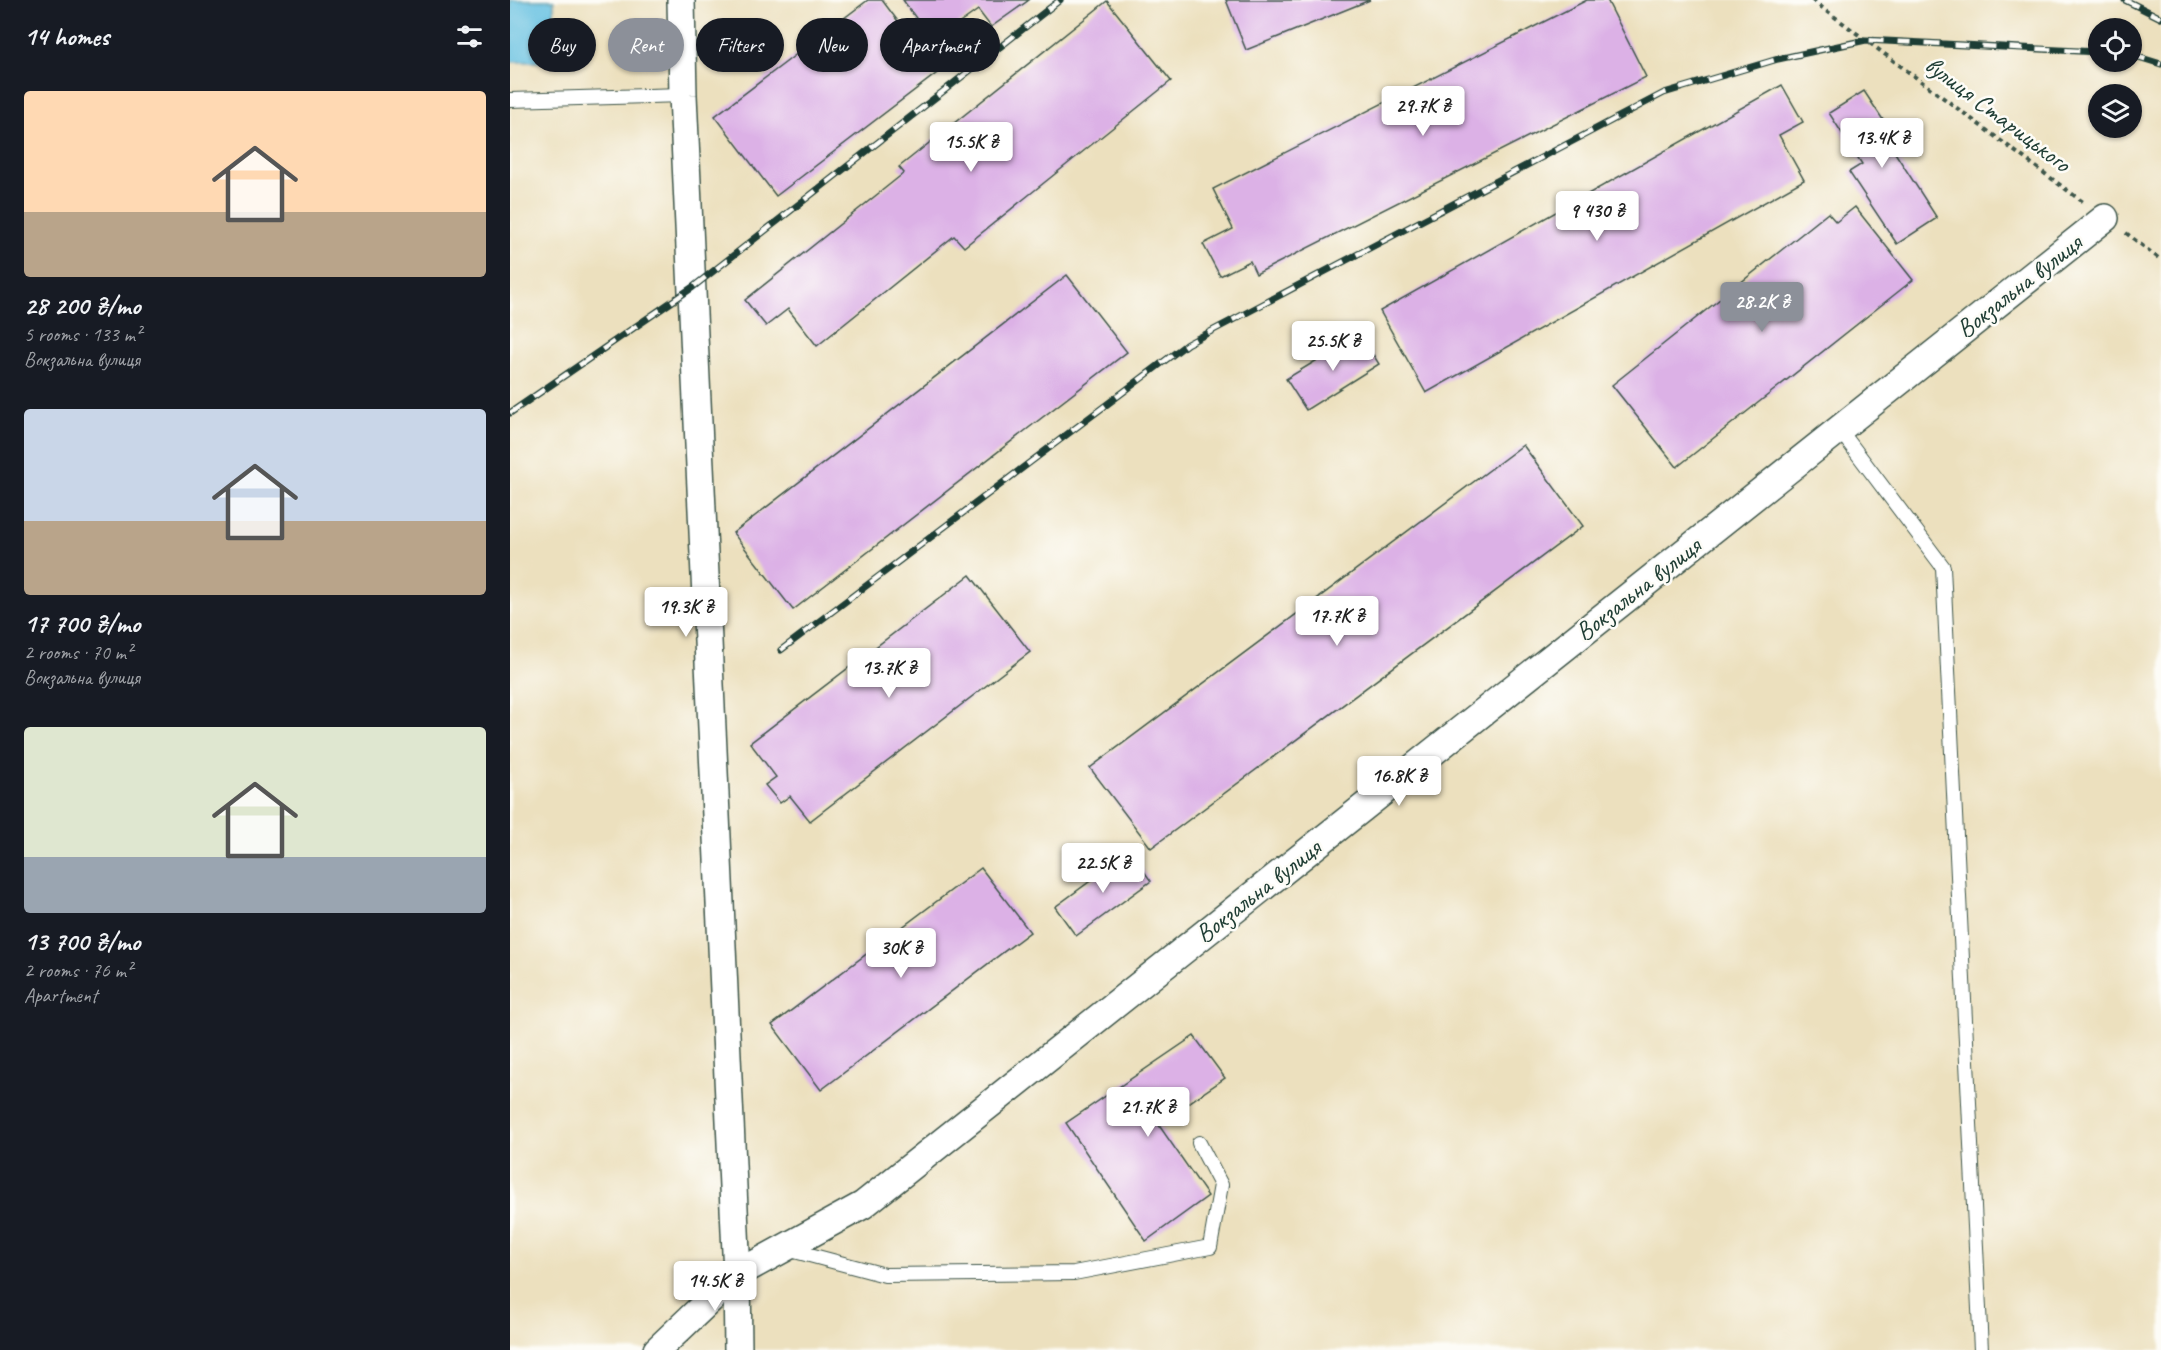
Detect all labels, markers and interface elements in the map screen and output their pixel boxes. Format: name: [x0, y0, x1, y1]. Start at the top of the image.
chip: Buy: [528, 18, 596, 72]
chip: Rent: [608, 18, 684, 72]
chip: Filters: [696, 18, 784, 72]
chip: New: [796, 18, 868, 72]
chip: Apartment: [880, 18, 1000, 72]
map controls: [2088, 18, 2142, 138]
button: locate: [2088, 18, 2142, 72]
text: 14 homes: [24, 20, 109, 53]
icon: filters: [453, 20, 486, 53]
street label: вулиця Старицького: [1919, 48, 2079, 181]
button: layers: [2088, 84, 2142, 138]
pin: 29.7K ₴: [1368, 86, 1478, 137]
text: 29.7K ₴: [1396, 93, 1450, 118]
pin: 13.4K ₴: [1827, 118, 1937, 169]
pin: 15.5K ₴: [916, 122, 1026, 173]
text: 13.4K ₴: [1854, 125, 1910, 150]
text: 15.5K ₴: [944, 129, 998, 154]
icon: home: [201, 130, 309, 238]
pin: 9 430 ₴: [1542, 191, 1652, 242]
text: 9 430 ₴: [1570, 198, 1624, 223]
street label: Вокзальна вулиця: [1949, 225, 2090, 345]
pin: 28.2K ₴: [1707, 282, 1817, 333]
text: 28 200 ₴/mo: [24, 289, 140, 322]
text: 28.2K ₴: [1734, 289, 1790, 314]
pin: 25.5K ₴: [1278, 321, 1388, 372]
text: 5 rooms · 133 m²: [24, 322, 141, 347]
text: 25.5K ₴: [1306, 328, 1360, 353]
text: Вокзальна вулиця: [24, 347, 140, 372]
icon: home: [201, 448, 309, 556]
street label: Вокзальна вулиця: [1568, 528, 1709, 648]
pin: 19.3K ₴: [631, 587, 741, 638]
text: 19.3K ₴: [659, 594, 713, 619]
pin: 17.7K ₴: [1282, 596, 1392, 647]
text: 17.7K ₴: [1310, 603, 1364, 628]
text: 17 700 ₴/mo: [24, 607, 140, 640]
text: 2 rooms · 70 m²: [24, 640, 132, 665]
pin: 13.7K ₴: [834, 648, 944, 699]
text: 13.7K ₴: [861, 655, 917, 680]
text: Вокзальна вулиця: [24, 665, 140, 690]
pin: 16.8K ₴: [1344, 756, 1454, 807]
text: 16.8K ₴: [1371, 763, 1427, 788]
icon: home: [201, 766, 309, 874]
street label: Вокзальна вулиця: [1188, 830, 1329, 950]
pin: 22.5K ₴: [1048, 843, 1158, 894]
text: 22.5K ₴: [1076, 850, 1130, 875]
text: 13 700 ₴/mo: [24, 925, 140, 958]
pin: 30K ₴: [859, 928, 943, 979]
text: 30K ₴: [880, 935, 922, 960]
text: 2 rooms · 76 m²: [24, 958, 132, 983]
text: Apartment: [24, 983, 97, 1008]
pin: 21.7K ₴: [1093, 1087, 1203, 1138]
text: 21.7K ₴: [1120, 1094, 1176, 1119]
pin: 14.5K ₴: [660, 1261, 770, 1312]
text: 14.5K ₴: [688, 1268, 742, 1293]

